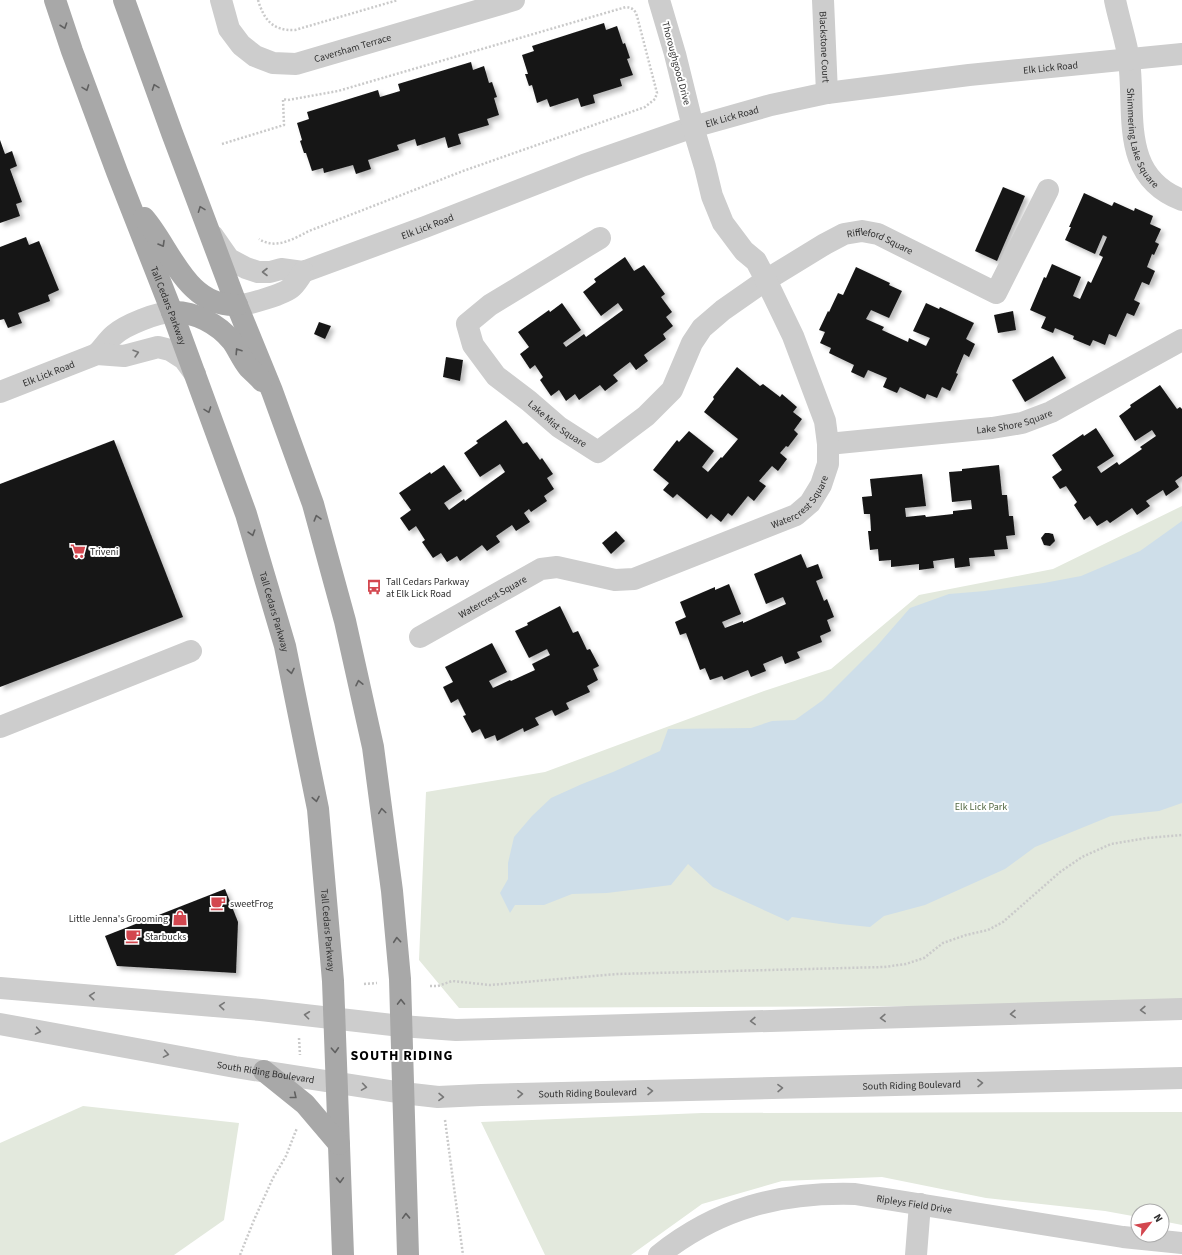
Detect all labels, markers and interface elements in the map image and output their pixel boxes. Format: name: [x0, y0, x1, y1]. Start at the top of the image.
street label: Blackstone Court: [815, 11, 833, 84]
street label: Thoroughgood Drive: [658, 20, 694, 107]
one-way arrow: [59, 22, 67, 29]
street label: Caversham Terrace: [313, 30, 393, 66]
street label: Elk Lick Road: [1022, 58, 1079, 78]
one-way arrow: [81, 84, 89, 91]
one-way arrow: [151, 84, 160, 91]
street label: Shimmering Lake Square: [1123, 88, 1162, 192]
street label: Elk Lick Road: [704, 103, 761, 131]
one-way arrow: [197, 205, 205, 212]
street label: Elk Lick Road: [399, 210, 456, 243]
street label: Riffleford Square: [846, 225, 915, 258]
one-way arrow: [158, 240, 165, 247]
street label: Tall Cedars Parkway: [147, 264, 190, 347]
one-way arrow: [262, 268, 268, 276]
one-way arrow: [235, 348, 243, 355]
one-way arrow: [132, 349, 139, 358]
street label: Elk Lick Road: [21, 357, 77, 391]
street label: Lake Mist Square: [525, 397, 589, 451]
street label: Lake Shore Square: [976, 406, 1055, 437]
one-way arrow: [203, 407, 212, 414]
street label: Watercrest Square: [769, 474, 832, 532]
one-way arrow: [313, 514, 322, 521]
one-way arrow: [247, 529, 256, 536]
supermarket icon: Triveni: [69, 542, 87, 560]
place label: Triveni: [90, 545, 118, 559]
street label: Tall Cedars Parkway: [255, 570, 292, 653]
street label: Watercrest Square: [456, 572, 530, 622]
place label: Tall Cedars Parkway at Elk Lick Road: [386, 575, 469, 601]
bus stop icon: Tall Cedars Parkway at Elk Lick Road: [365, 578, 383, 596]
one-way arrow: [286, 668, 294, 675]
one-way arrow: [355, 680, 363, 686]
one-way arrow: [311, 796, 320, 802]
park label: Elk Lick Park: [955, 800, 1007, 814]
one-way arrow: [377, 808, 386, 814]
street label: Tall Cedars Parkway: [317, 888, 338, 973]
cafe icon: sweetFrog: [209, 894, 227, 912]
place label: sweetFrog: [230, 897, 273, 911]
shop icon: Little Jenna's Grooming: [171, 909, 189, 927]
place label: Little Jenna's Grooming: [69, 912, 168, 926]
cafe icon: Starbucks: [124, 927, 142, 945]
place label: Starbucks: [145, 930, 186, 944]
one-way arrow: [392, 937, 401, 943]
one-way arrow: [89, 991, 95, 1000]
one-way arrow: [396, 999, 405, 1005]
one-way arrow: [219, 1002, 225, 1011]
one-way arrow: [1140, 1006, 1146, 1014]
one-way arrow: [1010, 1010, 1016, 1018]
one-way arrow: [304, 1011, 310, 1020]
one-way arrow: [880, 1013, 886, 1022]
one-way arrow: [750, 1017, 756, 1025]
one-way arrow: [35, 1026, 41, 1035]
district label: SOUTH RIDING: [351, 1046, 453, 1066]
one-way arrow: [331, 1047, 340, 1053]
one-way arrow: [163, 1050, 169, 1058]
street label: South Riding Boulevard: [216, 1058, 315, 1087]
street label: South Riding Boulevard: [862, 1077, 961, 1094]
one-way arrow: [977, 1079, 983, 1087]
one-way arrow: [361, 1082, 367, 1091]
one-way arrow: [777, 1084, 783, 1092]
street label: South Riding Boulevard: [538, 1085, 637, 1102]
one-way arrow: [647, 1087, 653, 1095]
one-way arrow: [517, 1090, 523, 1098]
one-way arrow: [290, 1092, 297, 1099]
one-way arrow: [438, 1093, 444, 1101]
one-way arrow: [336, 1177, 344, 1183]
street label: Ripleys Field Drive: [875, 1192, 953, 1217]
north arrow: [1130, 1203, 1170, 1243]
text: N: [1150, 1211, 1166, 1225]
one-way arrow: [402, 1213, 411, 1219]

